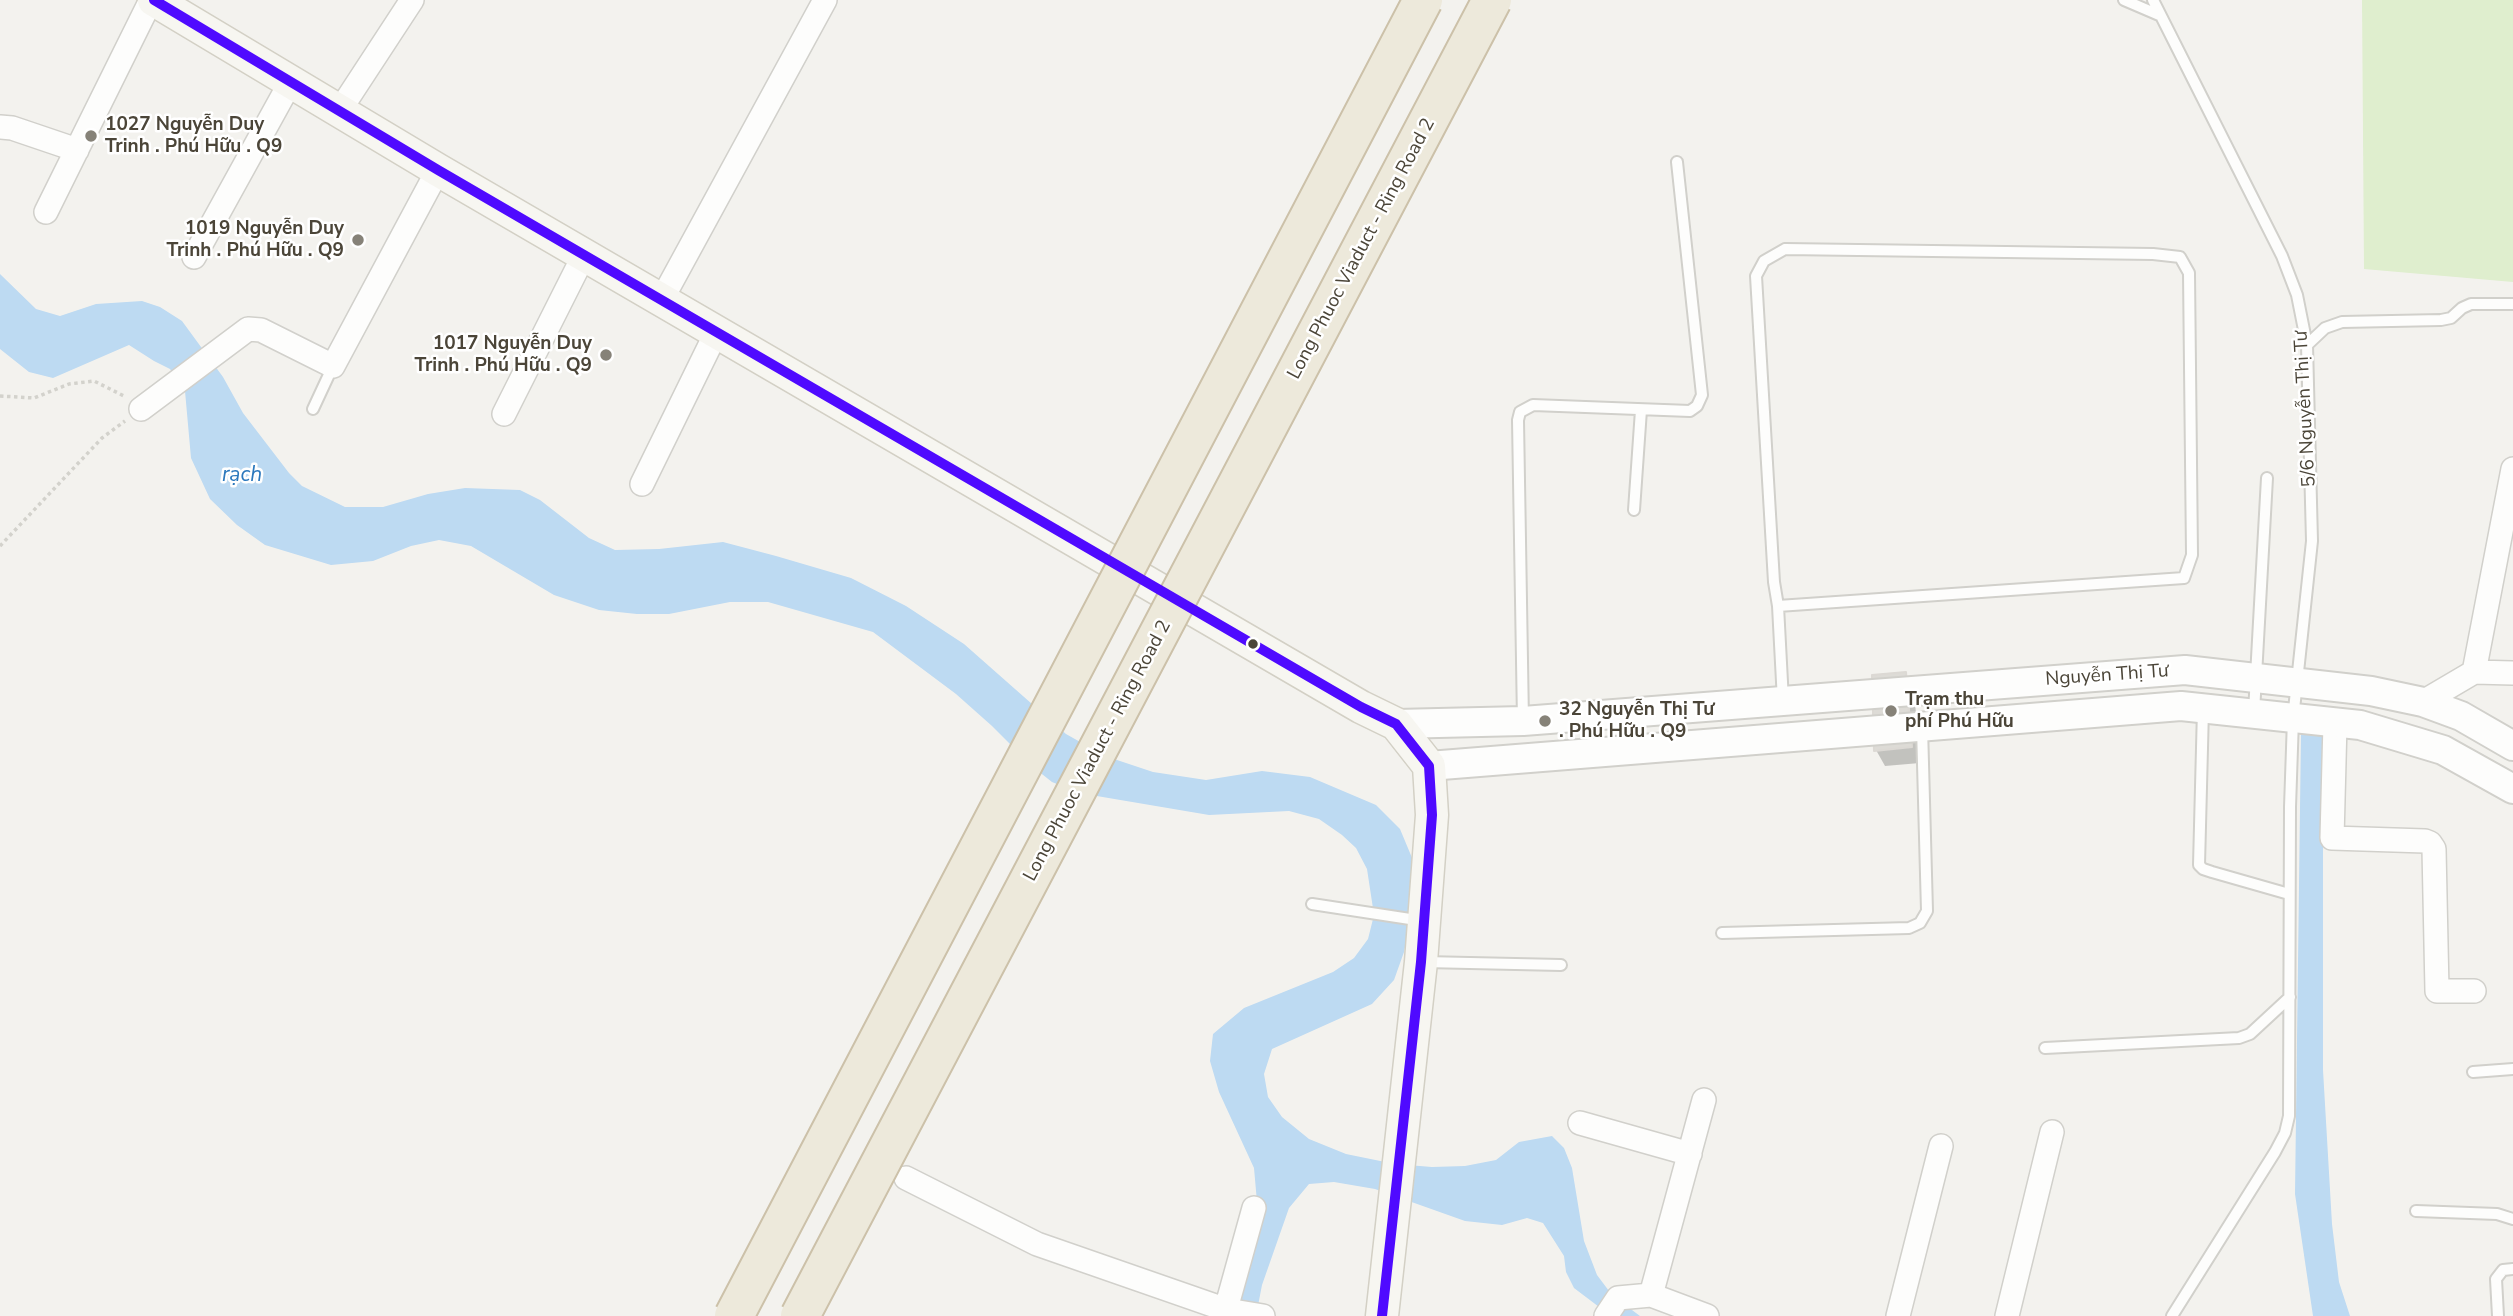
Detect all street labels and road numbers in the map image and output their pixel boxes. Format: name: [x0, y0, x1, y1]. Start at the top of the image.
street label: Long Phuoc Viaduct - Ring Road 2: [1283, 115, 1441, 383]
street label: 5/6 Nguyễn Thị Tư: [2291, 330, 2321, 488]
street label: Long Phuoc Viaduct - Ring Road 2: [1019, 617, 1177, 885]
street label: Nguyễn Thị Tư: [2045, 660, 2169, 692]

